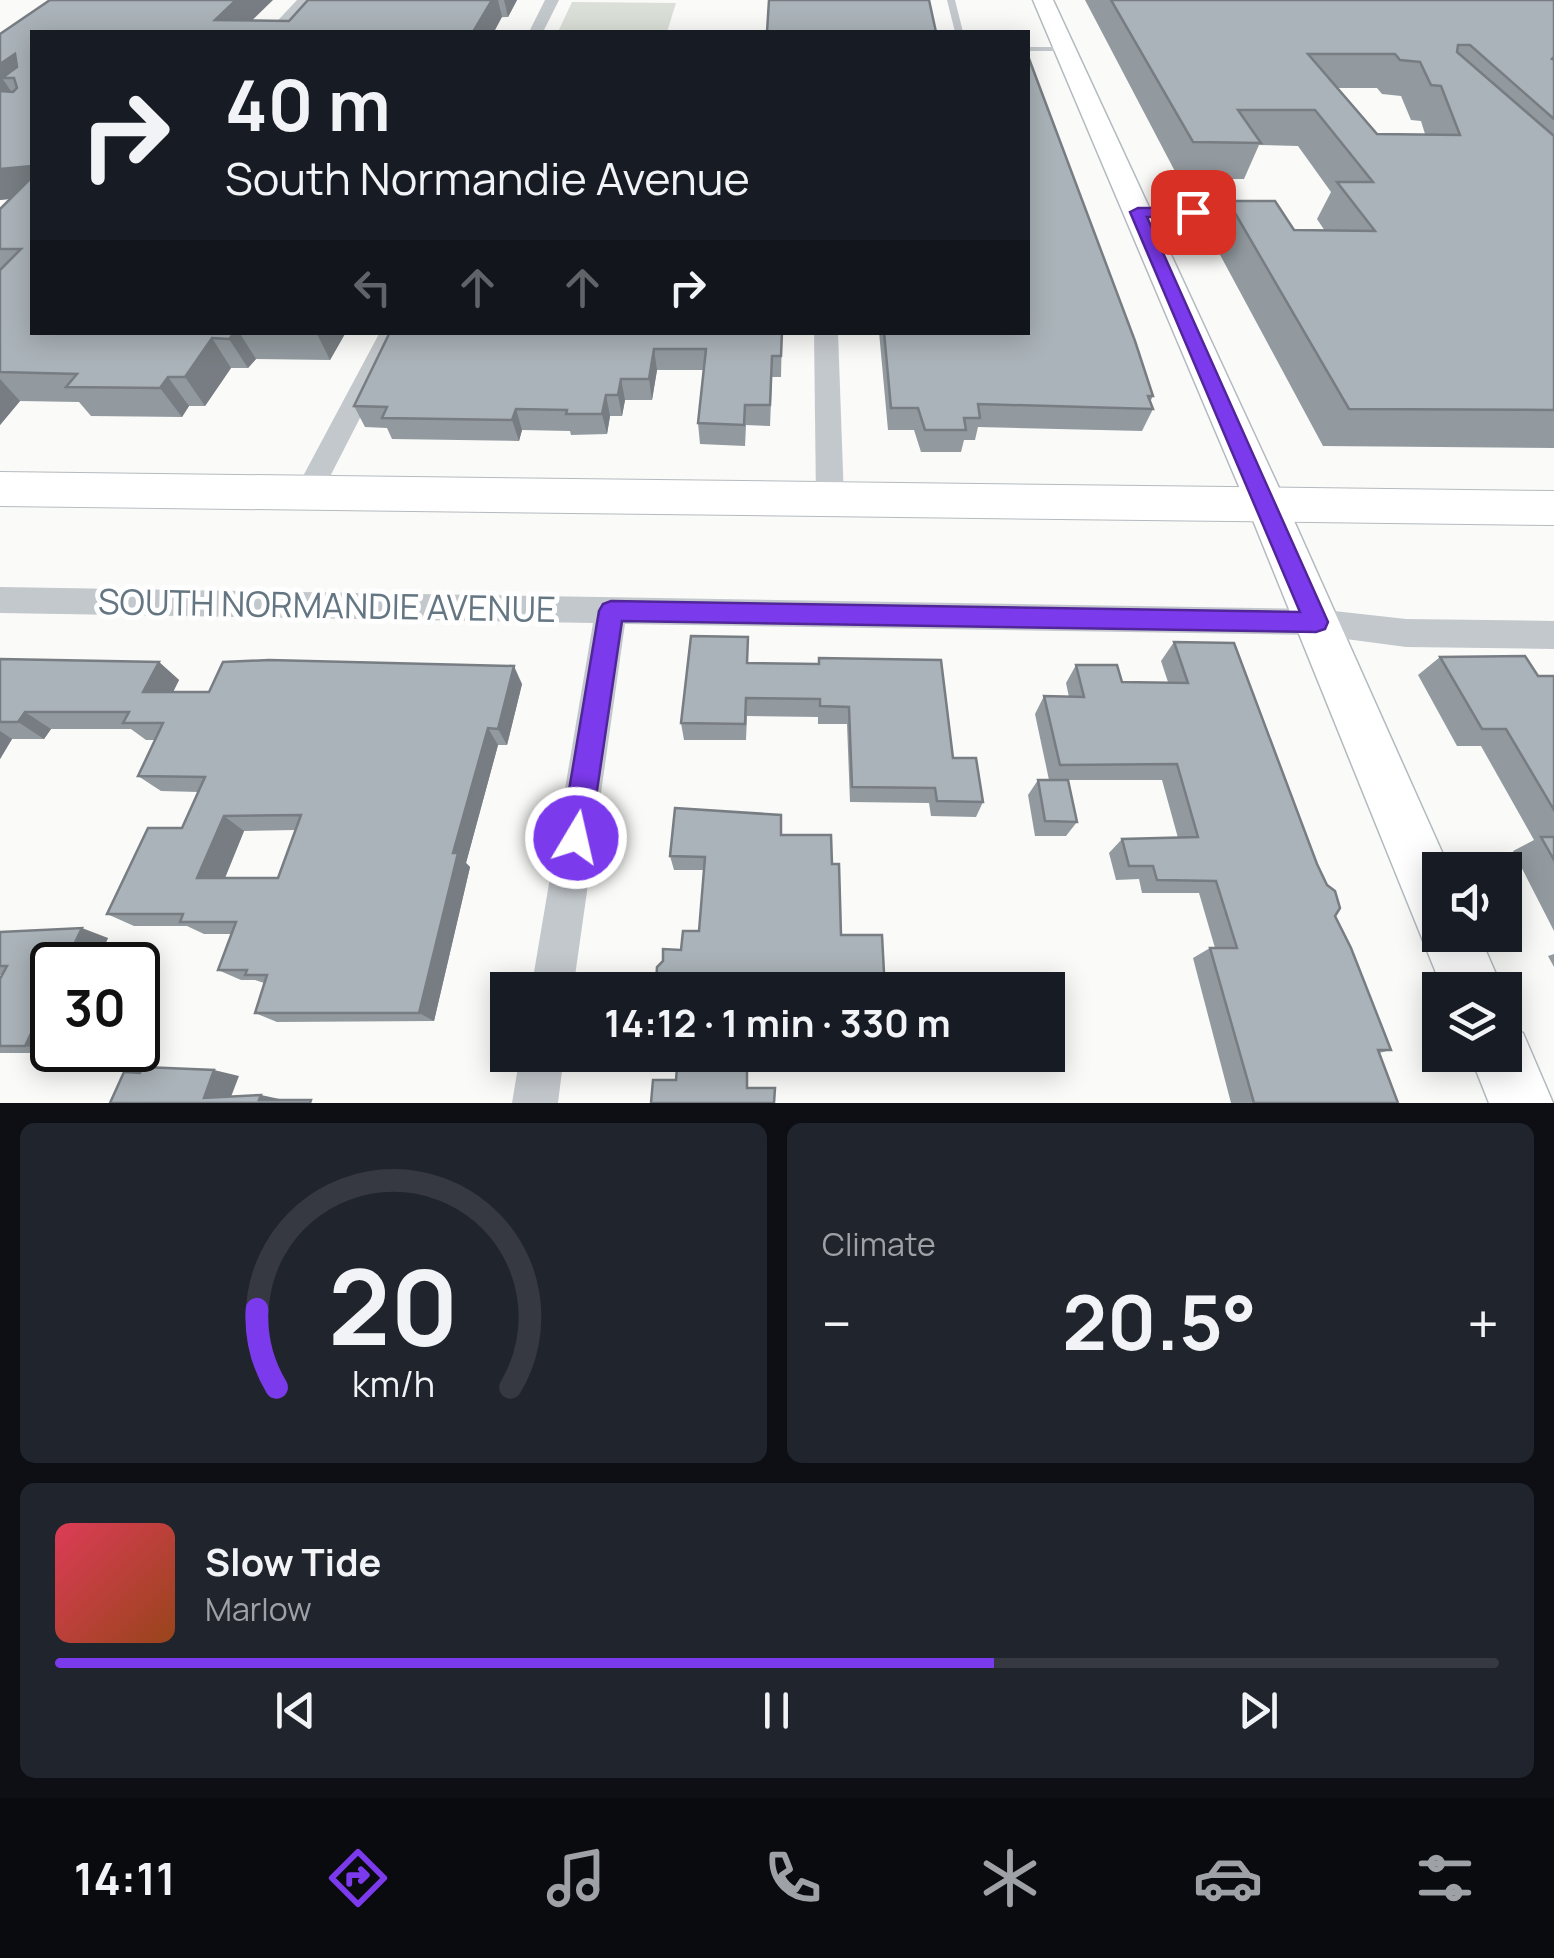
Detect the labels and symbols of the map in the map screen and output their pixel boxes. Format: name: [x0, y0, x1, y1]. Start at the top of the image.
pin: [1151, 170, 1236, 255]
street label: SOUTH NORMANDIE AVENUE: [98, 577, 556, 633]
position arrow: [524, 786, 628, 890]
speed limit sign: 30: [30, 942, 160, 1072]

